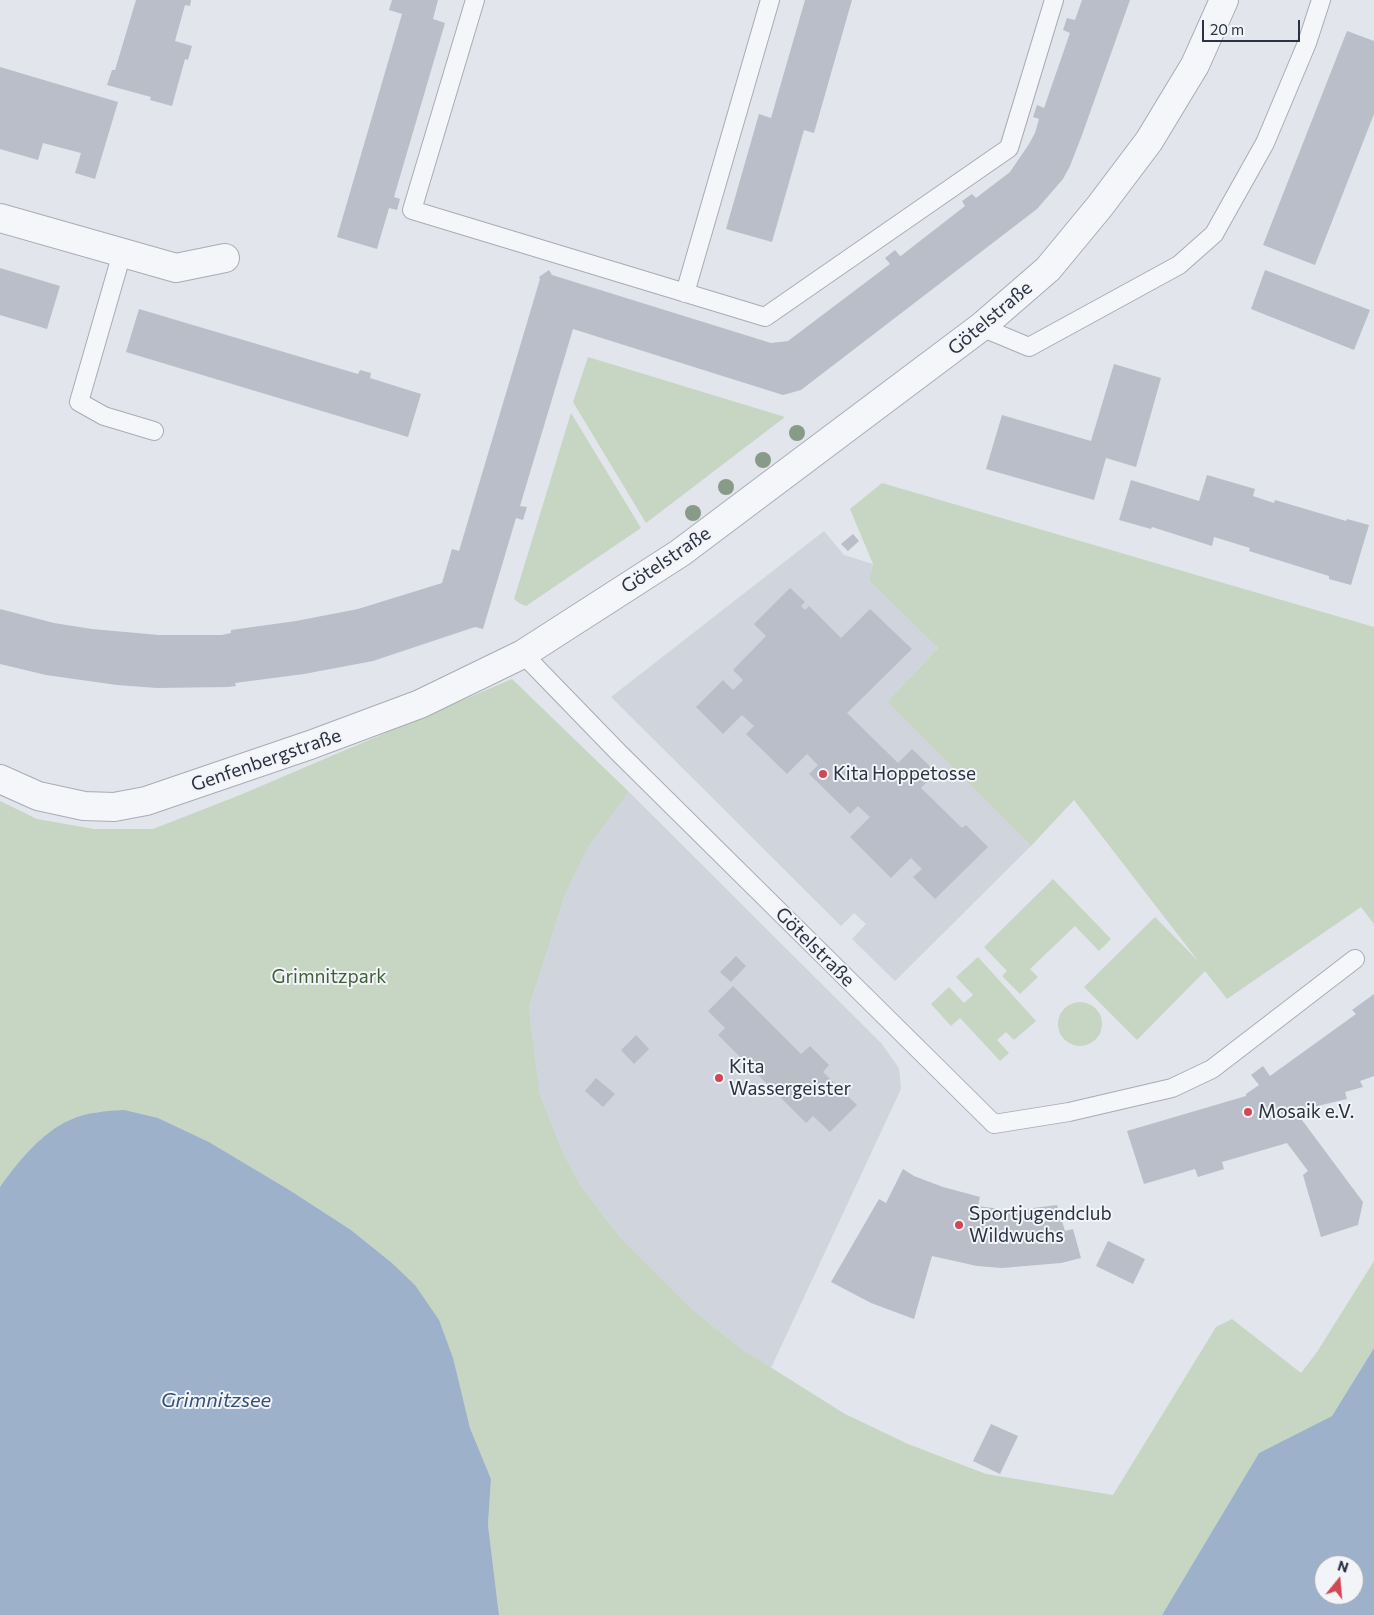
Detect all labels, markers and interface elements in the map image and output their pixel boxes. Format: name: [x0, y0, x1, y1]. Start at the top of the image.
scale bar: [1204, 10, 1302, 42]
text: 20 m: [1210, 20, 1244, 38]
street label: Götelstraße: [943, 276, 1037, 360]
street label: Götelstraße: [617, 522, 715, 598]
street label: Genfenbergstraße: [188, 724, 344, 796]
place label: Kita Hoppetosse: [833, 763, 976, 785]
marker: Kita Hoppetosse: [817, 768, 829, 780]
street label: Götelstraße: [771, 903, 859, 991]
park label: Grimnitzpark: [271, 966, 387, 988]
place label: Kita Wassergeister: [729, 1056, 851, 1100]
marker: Kita Wassergeister: [713, 1072, 725, 1084]
place label: Mosaik e.V.: [1258, 1101, 1354, 1123]
marker: Mosaik e.V.: [1242, 1106, 1254, 1118]
place label: Sportjugendclub Wildwuchs: [969, 1203, 1112, 1247]
marker: Sportjugendclub Wildwuchs: [953, 1219, 965, 1231]
water label: Grimnitzsee: [161, 1388, 271, 1412]
north arrow: [1314, 1555, 1364, 1605]
text: N: [1336, 1556, 1351, 1576]

